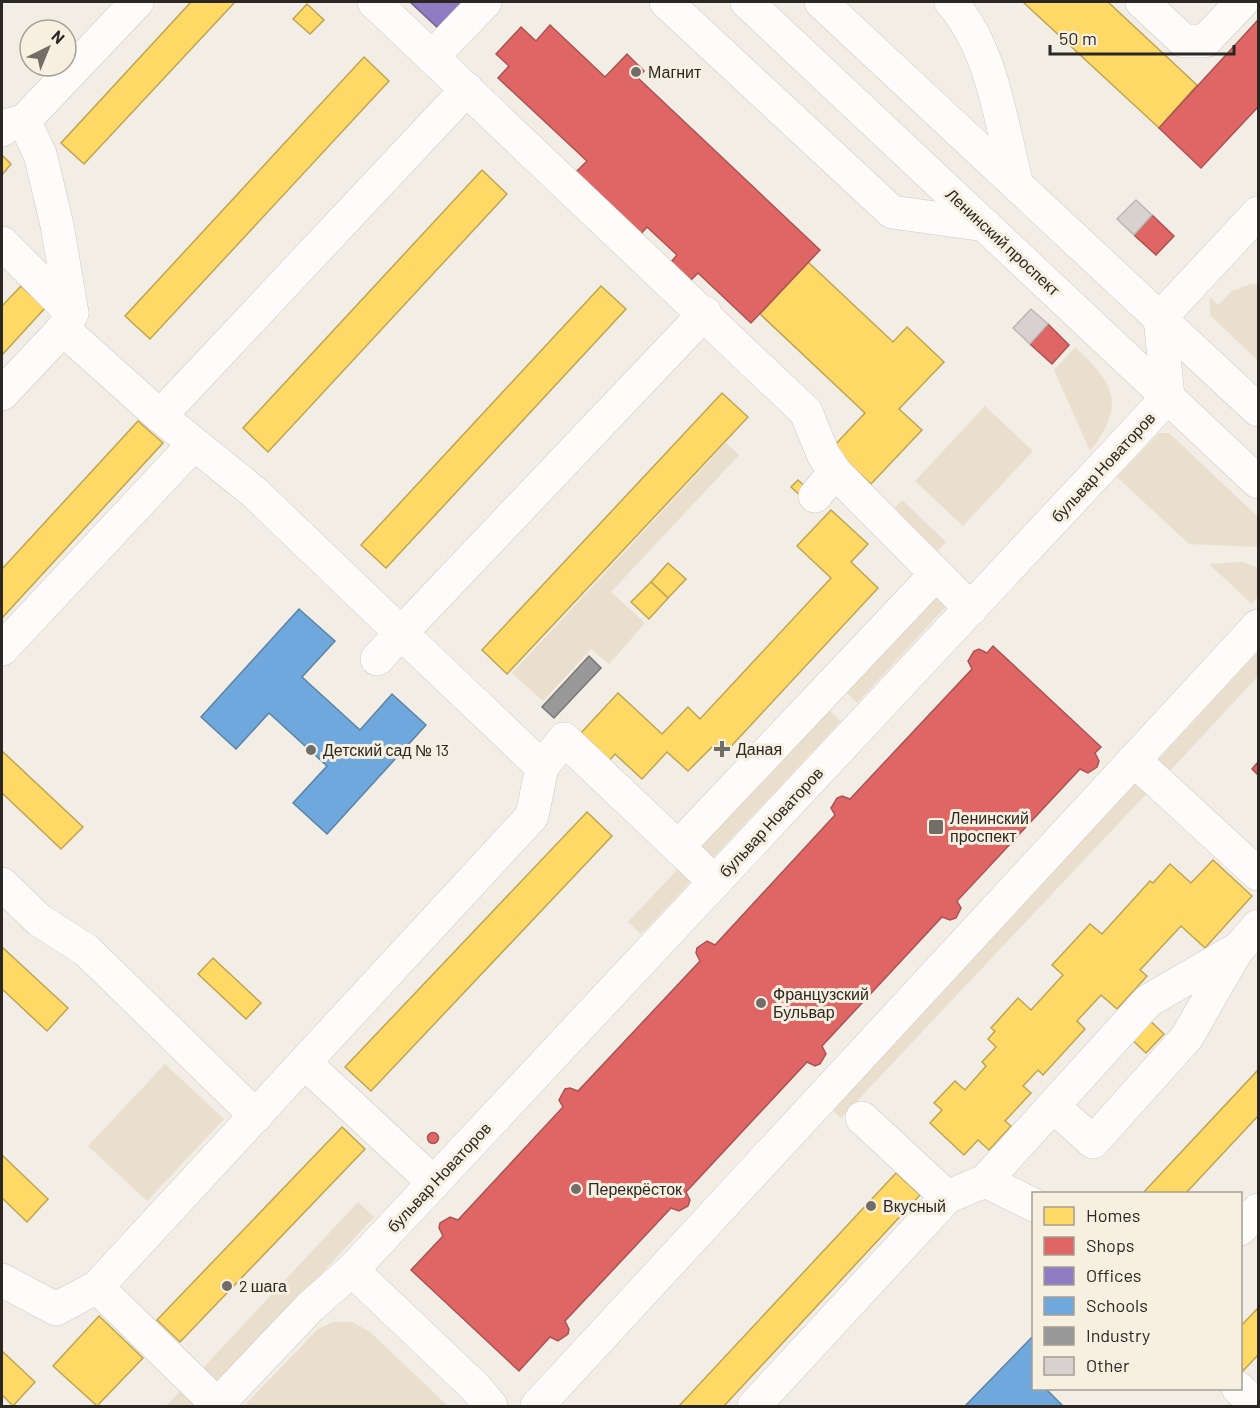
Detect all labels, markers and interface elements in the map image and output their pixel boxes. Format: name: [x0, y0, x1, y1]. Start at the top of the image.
north arrow: [18, 18, 78, 78]
scale bar: [1050, 18, 1234, 56]
text: N: [48, 26, 69, 47]
text: 50 m: [1059, 27, 1097, 49]
place label: Магнит: [648, 62, 702, 81]
marker: Магнит: [629, 65, 643, 79]
street label: Ленинский проспект: [943, 184, 1065, 300]
street label: бульвар Новаторов: [1047, 408, 1158, 525]
place label: Даная: [736, 739, 782, 758]
place label: Детский сад № 13: [323, 740, 449, 759]
marker: Даная: [713, 740, 731, 758]
marker: Детский сад № 13: [304, 743, 318, 757]
street label: бульвар Новаторов: [715, 763, 826, 880]
place label: Ленинский проспект: [950, 808, 1029, 845]
marker: Ленинский проспект: [927, 818, 945, 836]
place label: Французский Бульвар: [773, 984, 869, 1021]
marker: Французский Бульвар: [754, 996, 768, 1010]
street label: бульвар Новаторов: [383, 1118, 494, 1235]
place label: Перекрёсток: [588, 1179, 683, 1198]
marker: Перекрёсток: [569, 1182, 583, 1196]
legend: [1032, 1192, 1242, 1390]
place label: Вкусный: [883, 1196, 946, 1215]
marker: Вкусный: [864, 1199, 878, 1213]
text: Homes: [1086, 1204, 1140, 1226]
text: Shops: [1086, 1234, 1135, 1256]
text: Offices: [1086, 1264, 1142, 1286]
place label: 2 шага: [239, 1276, 287, 1295]
marker: 2 шага: [220, 1279, 234, 1293]
text: Schools: [1086, 1294, 1148, 1316]
text: Industry: [1086, 1324, 1150, 1346]
text: Other: [1086, 1354, 1130, 1376]

